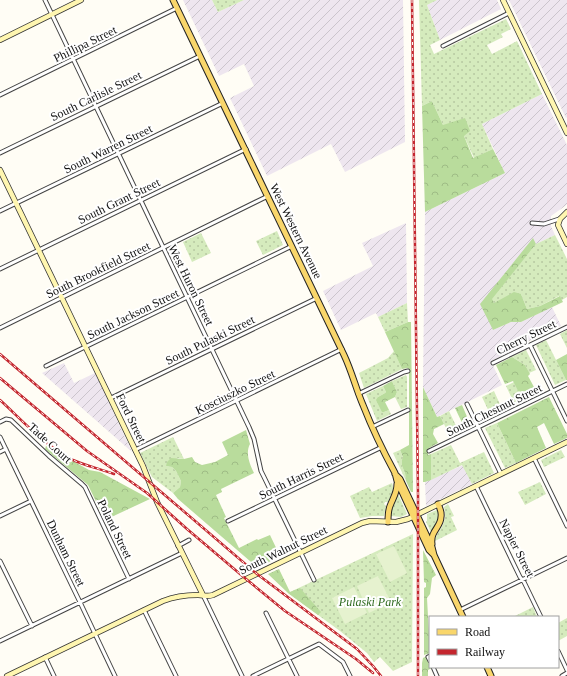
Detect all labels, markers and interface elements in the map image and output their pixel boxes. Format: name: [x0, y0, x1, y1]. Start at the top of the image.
street label: Phillipa Street: [51, 22, 119, 65]
street label: South Carlisle Street: [48, 68, 144, 124]
street label: South Warren Street: [61, 121, 155, 177]
street label: South Grant Street: [76, 175, 163, 227]
street label: West Western Avenue: [267, 181, 325, 281]
street label: South Brookfield Street: [44, 238, 153, 301]
street label: West Huron Street: [165, 242, 217, 328]
street label: South Jackson Street: [85, 286, 182, 342]
street label: South Pulaski Street: [163, 312, 257, 368]
street label: Cherry Street: [494, 316, 559, 357]
street label: Kosciuszko Street: [193, 366, 278, 417]
street label: South Chestnut Street: [444, 380, 545, 439]
street label: Ford Street: [113, 391, 149, 446]
street label: Tade Court: [25, 420, 75, 467]
street label: South Harris Street: [257, 449, 346, 502]
street label: Poland Street: [95, 497, 136, 562]
street label: Napier Street: [496, 516, 538, 580]
street label: Dunham Street: [44, 517, 88, 589]
street label: South Walnut Street: [237, 522, 330, 577]
park label: Pulaski Park: [338, 595, 402, 609]
legend: [429, 616, 559, 668]
text: Road: [465, 625, 490, 639]
text: Railway: [465, 645, 505, 659]

